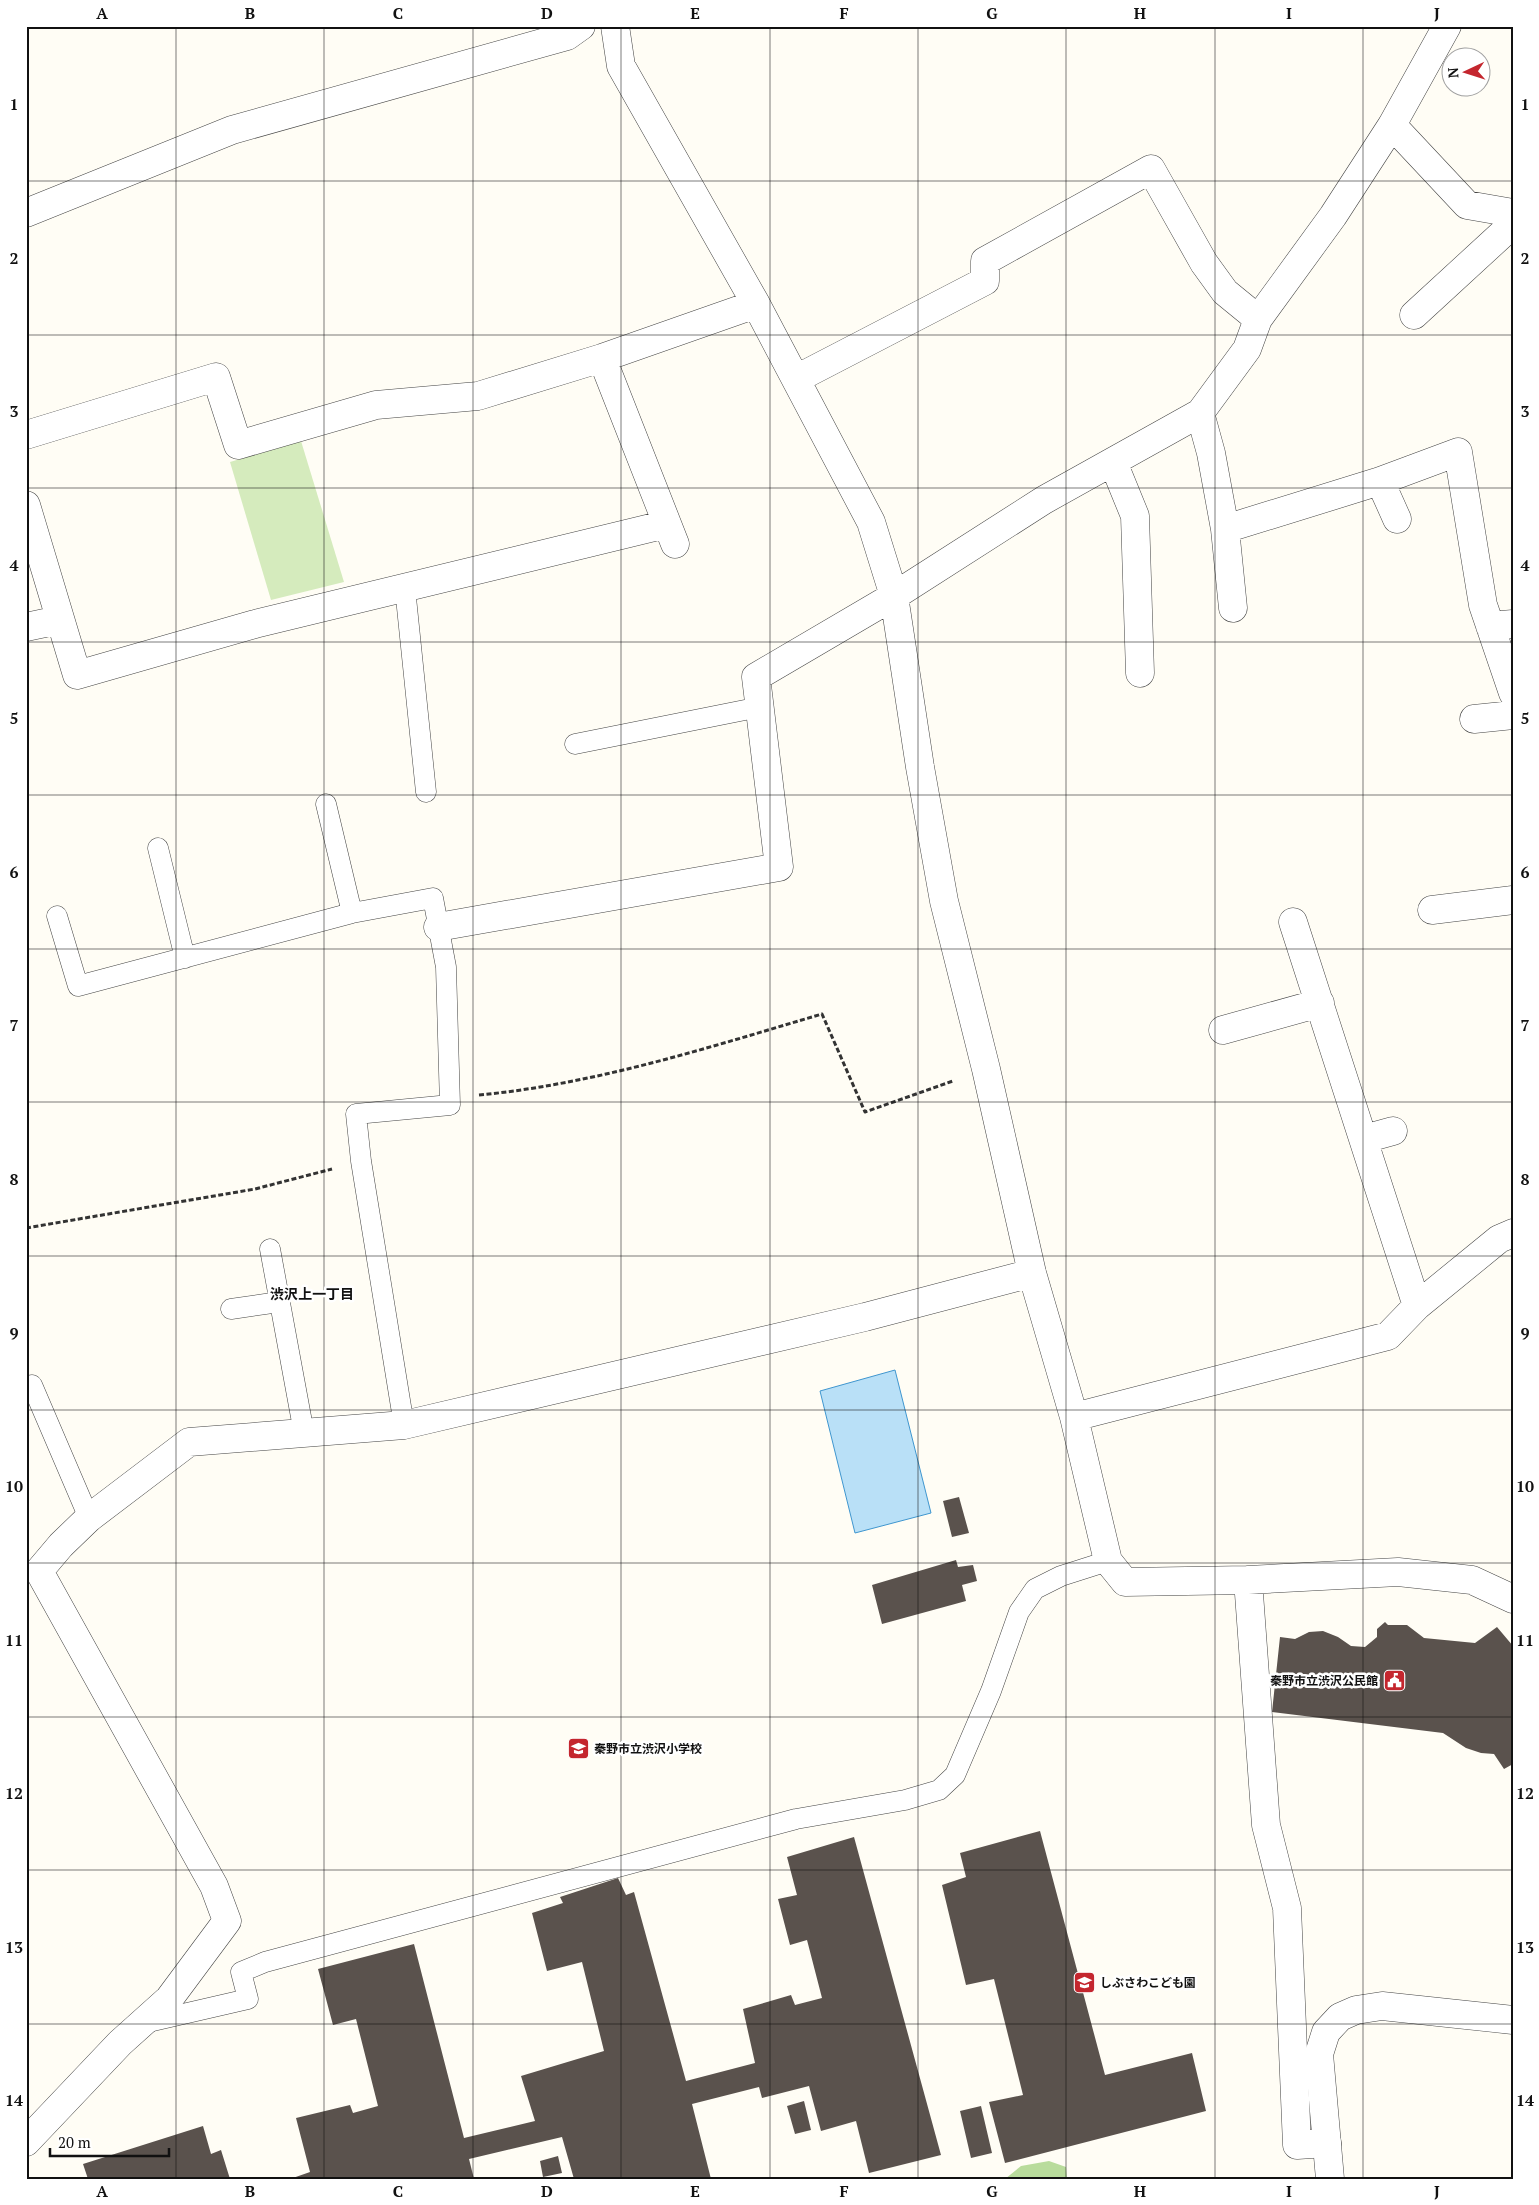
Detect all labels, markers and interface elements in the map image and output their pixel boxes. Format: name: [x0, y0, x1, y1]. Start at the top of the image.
text: A: [96, 2, 108, 24]
text: B: [245, 2, 255, 24]
text: C: [393, 2, 403, 24]
text: D: [541, 2, 553, 24]
text: E: [690, 2, 700, 24]
text: F: [839, 2, 849, 24]
text: G: [986, 2, 998, 24]
text: H: [1134, 2, 1146, 24]
text: I: [1286, 2, 1292, 24]
text: J: [1434, 2, 1440, 24]
north arrow: [1442, 48, 1492, 98]
text: N: [1443, 67, 1462, 79]
text: 1: [9, 93, 19, 115]
text: 1: [1520, 93, 1530, 115]
text: 2: [9, 247, 19, 269]
text: 2: [1520, 247, 1530, 269]
text: 3: [9, 400, 19, 422]
text: 3: [1520, 400, 1530, 422]
text: 4: [9, 554, 19, 576]
text: 4: [1520, 554, 1530, 576]
text: 5: [9, 707, 19, 729]
text: 5: [1520, 707, 1530, 729]
text: 6: [9, 861, 19, 883]
text: 6: [1520, 861, 1530, 883]
text: 7: [9, 1014, 19, 1036]
text: 7: [1520, 1014, 1530, 1036]
text: 8: [9, 1168, 19, 1190]
text: 8: [1520, 1168, 1530, 1190]
district label: 渋沢上一丁目: [270, 1284, 354, 1303]
text: 9: [9, 1322, 19, 1344]
text: 9: [1520, 1322, 1530, 1344]
text: 10: [5, 1475, 23, 1497]
text: 10: [1516, 1475, 1534, 1497]
text: 11: [5, 1629, 23, 1651]
text: 11: [1516, 1629, 1534, 1651]
public building icon: 秦野市立渋沢公民館: [1382, 1668, 1406, 1692]
place label: 秦野市立渋沢公民館: [1270, 1673, 1378, 1688]
school or university icon: 秦野市立渋沢小学校: [566, 1736, 590, 1760]
place label: 秦野市立渋沢小学校: [594, 1741, 702, 1756]
text: 12: [5, 1782, 23, 1804]
text: 12: [1516, 1782, 1534, 1804]
text: 13: [5, 1936, 23, 1958]
text: 13: [1516, 1936, 1534, 1958]
school or university icon: しぶさわこども園: [1072, 1970, 1096, 1994]
place label: しぶさわこども園: [1100, 1975, 1196, 1990]
text: 14: [5, 2089, 23, 2111]
text: 14: [1516, 2089, 1534, 2111]
scale bar: [50, 2125, 169, 2157]
text: 20 m: [58, 2132, 91, 2152]
text: A: [96, 2180, 108, 2202]
text: B: [245, 2180, 255, 2202]
text: C: [393, 2180, 403, 2202]
text: D: [541, 2180, 553, 2202]
text: E: [690, 2180, 700, 2202]
text: F: [839, 2180, 849, 2202]
text: G: [986, 2180, 998, 2202]
text: H: [1134, 2180, 1146, 2202]
text: I: [1286, 2180, 1292, 2202]
text: J: [1434, 2180, 1440, 2202]

